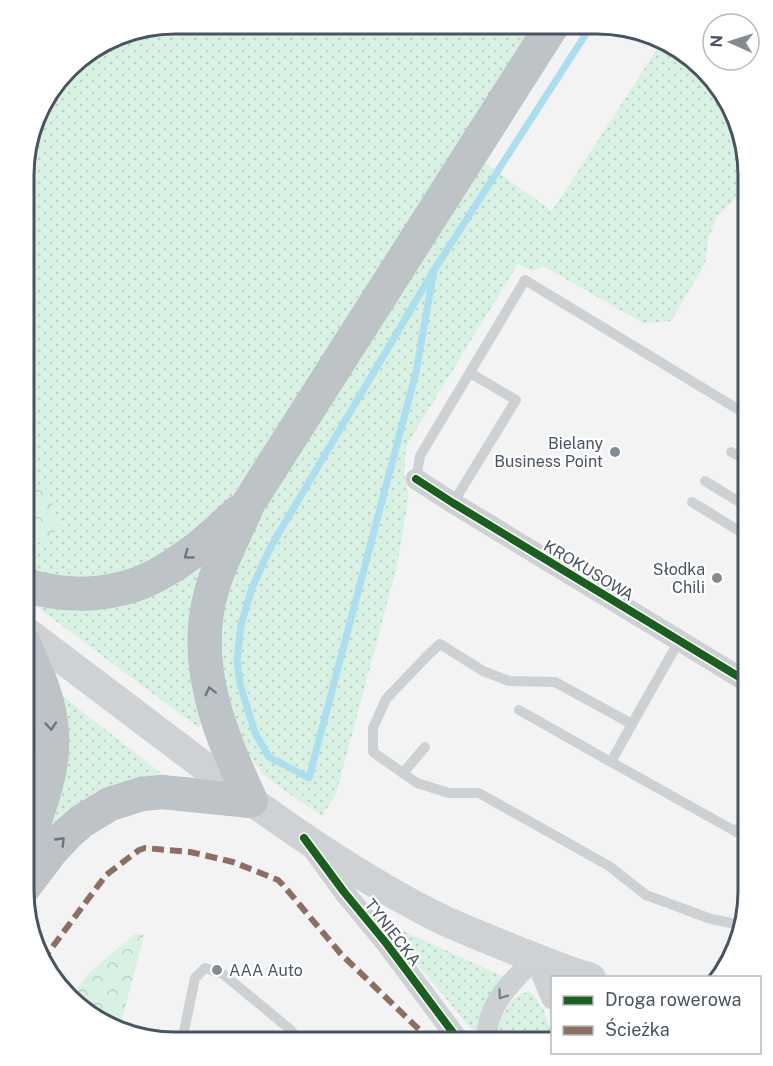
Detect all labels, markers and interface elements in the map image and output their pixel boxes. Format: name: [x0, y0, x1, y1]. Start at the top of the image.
north arrow: [701, 12, 761, 72]
text: N: [707, 34, 726, 48]
place label: Bielany Business Point: [494, 434, 603, 471]
marker: Bielany Business Point: [608, 445, 622, 459]
street label: KROKUSOWA: [540, 536, 637, 605]
one-way arrow: [183, 548, 194, 559]
place label: Słodka Chili: [653, 560, 705, 597]
marker: Słodka Chili: [710, 571, 724, 585]
one-way arrow: [204, 686, 217, 696]
one-way arrow: [44, 722, 57, 731]
one-way arrow: [53, 838, 64, 849]
street label: TYNIECKA: [361, 895, 425, 970]
place label: AAA Auto: [229, 961, 303, 980]
marker: AAA Auto: [210, 963, 224, 977]
legend: [551, 976, 761, 1054]
one-way arrow: [498, 989, 509, 1000]
text: Droga rowerowa: [605, 989, 741, 1010]
text: Ścieżka: [605, 1018, 670, 1040]

